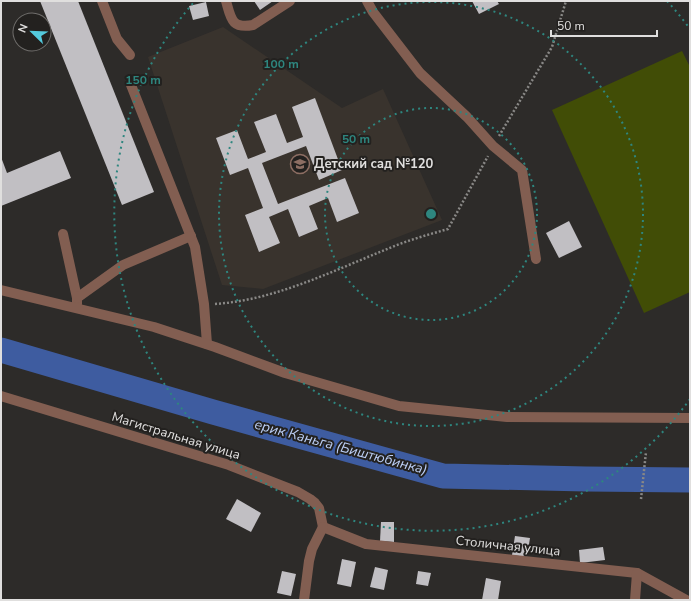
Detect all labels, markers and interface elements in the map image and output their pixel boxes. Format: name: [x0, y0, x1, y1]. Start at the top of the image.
north arrow: [12, 12, 52, 52]
scale bar: [551, 12, 657, 38]
text: 50 m: [557, 18, 585, 34]
text: N: [15, 22, 32, 35]
text: 100 m: [263, 56, 299, 72]
text: 150 m: [125, 72, 161, 88]
text: 50 m: [342, 131, 370, 147]
school or university icon: Детский сад №120: [289, 153, 311, 175]
place label: Детский сад №120: [314, 155, 434, 173]
centre of rings: [424, 207, 438, 221]
street label: Магистральная улица: [109, 408, 243, 464]
water label: ерик Каньга (Биштюбинка): [252, 415, 430, 479]
street label: Столичная улица: [455, 532, 561, 560]

